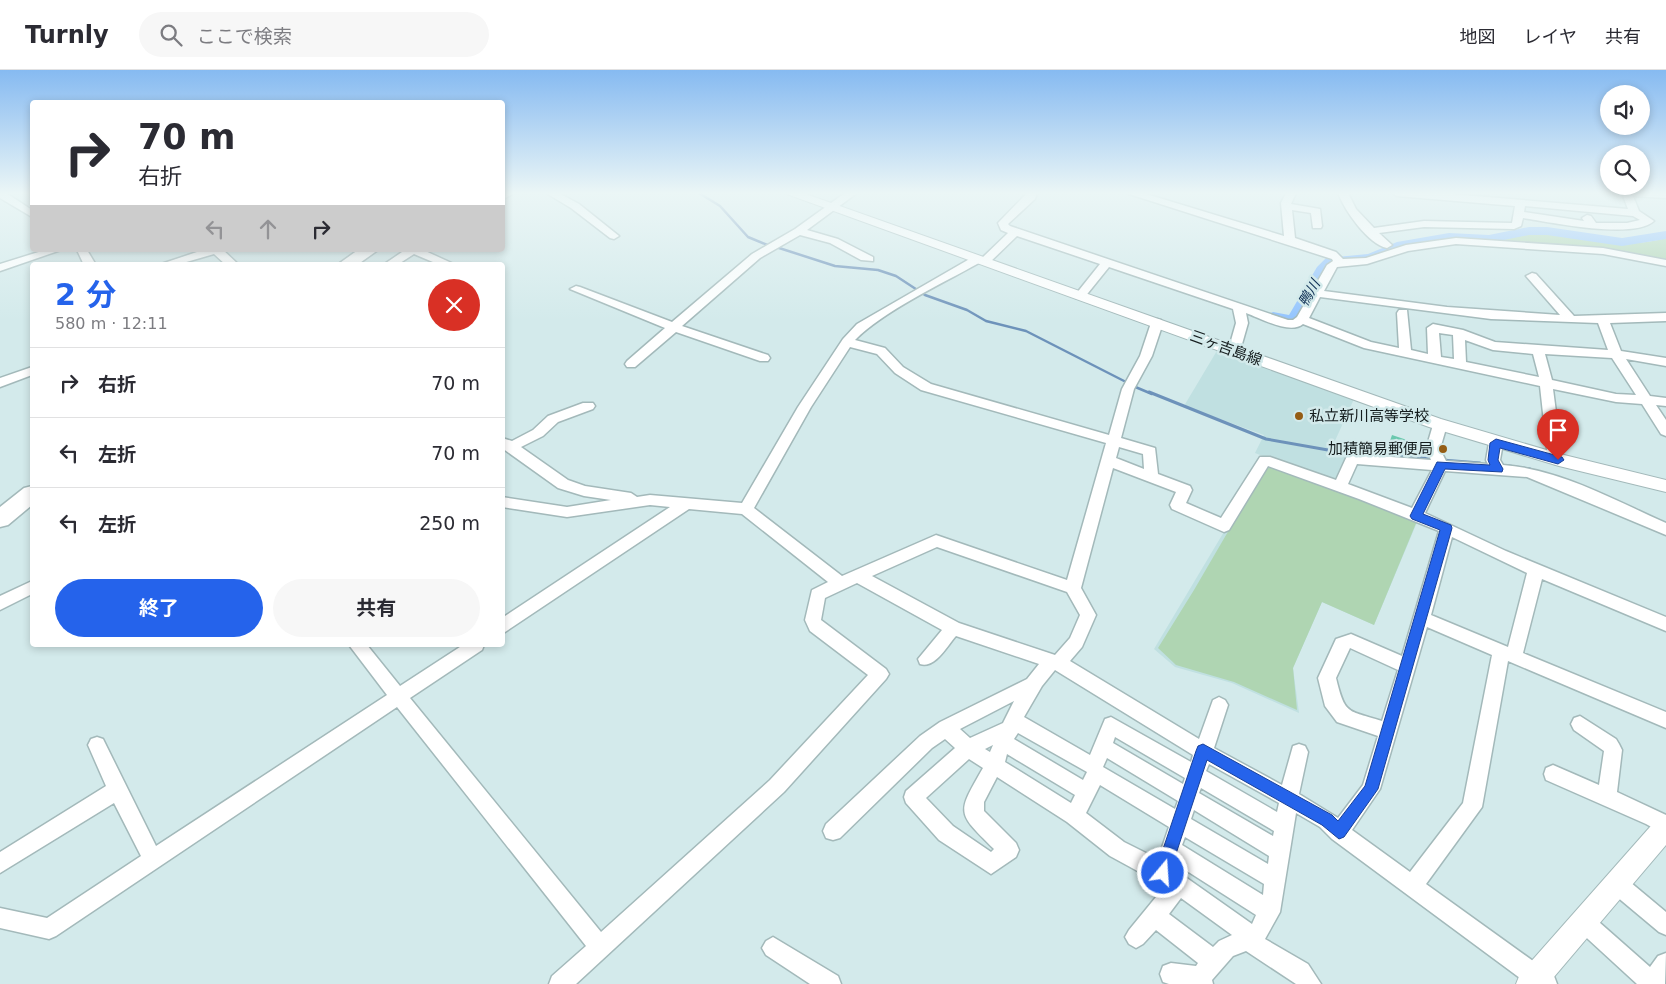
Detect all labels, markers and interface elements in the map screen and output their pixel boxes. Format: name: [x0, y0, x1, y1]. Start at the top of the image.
search box: [139, 12, 489, 57]
text: Turnly: [25, 21, 109, 49]
icon: search: [157, 21, 185, 49]
text: ここで検索: [197, 25, 292, 47]
text: 地図: [1460, 26, 1496, 47]
text: レイヤ: [1524, 26, 1577, 47]
text: 共有: [1605, 26, 1641, 47]
map controls: [1600, 85, 1650, 195]
button: sound: [1600, 85, 1650, 135]
text: 70 m: [138, 117, 235, 157]
icon: right: [55, 120, 120, 185]
button: search: [1600, 145, 1650, 195]
text: 右折: [138, 164, 182, 189]
icon: left: [201, 215, 229, 243]
icon: ahead: [254, 215, 282, 243]
icon: right: [307, 215, 335, 243]
water label: 鴨川: [1295, 275, 1324, 309]
text: 2 分: [55, 277, 116, 312]
button: close: [428, 279, 480, 331]
text: 580 m · 12:11: [55, 314, 168, 333]
street label: 三ヶ吉島線: [1188, 327, 1264, 369]
icon: right: [55, 369, 83, 397]
text: 70 m: [431, 372, 480, 394]
text: 右折: [98, 373, 136, 395]
place label: 私立新川高等学校: [1309, 407, 1429, 425]
pin: [1537, 409, 1579, 460]
marker: 私立新川高等学校: [1293, 410, 1305, 422]
icon: arrive: [1544, 416, 1572, 444]
icon: left: [55, 439, 83, 467]
place label: 加積簡易郵便局: [1328, 440, 1433, 458]
text: 70 m: [431, 442, 480, 464]
text: 左折: [98, 443, 136, 465]
marker: 加積簡易郵便局: [1437, 443, 1449, 455]
icon: left: [55, 509, 83, 537]
text: 250 m: [419, 512, 480, 534]
text: 左折: [98, 513, 136, 535]
button: 終了: [55, 579, 263, 637]
button: 共有: [273, 579, 480, 637]
position arrow: [1136, 846, 1188, 898]

